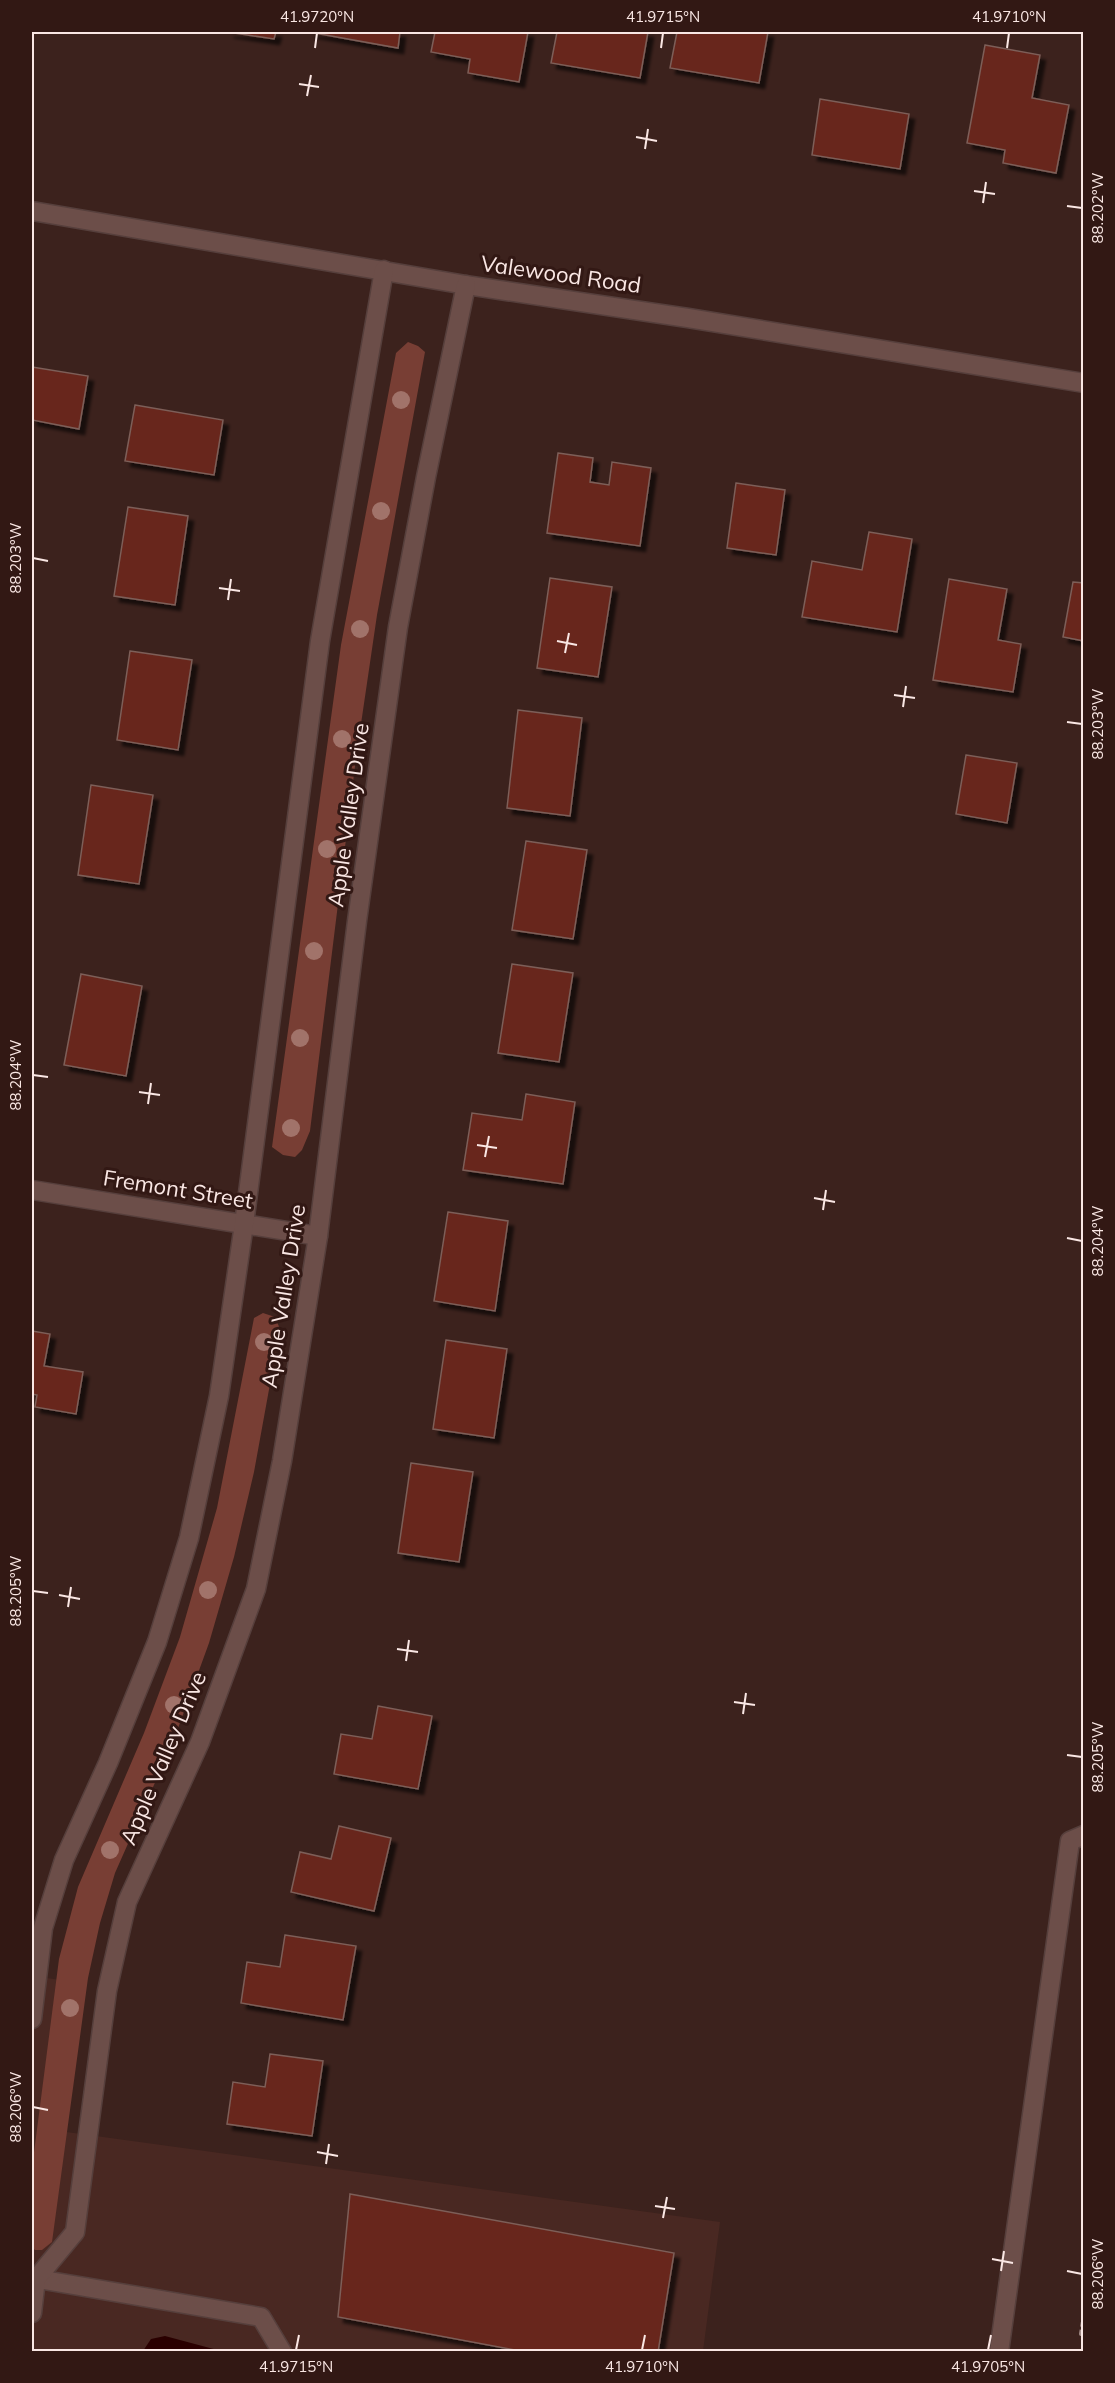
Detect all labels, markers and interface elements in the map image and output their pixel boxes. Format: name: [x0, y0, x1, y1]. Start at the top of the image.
text: 41.9720°N: [280, 7, 354, 26]
text: 41.9715°N: [626, 7, 700, 26]
text: 41.9710°N: [972, 7, 1046, 26]
text: 88.202°W: [1088, 172, 1107, 243]
street label: Valewood Road: [479, 249, 643, 299]
text: 88.203°W: [6, 522, 25, 593]
text: 88.203°W: [1088, 688, 1107, 759]
street label: Apple Valley Drive: [321, 721, 375, 909]
text: 88.204°W: [6, 1039, 25, 1110]
street label: Fremont Street: [101, 1163, 255, 1215]
street label: Apple Valley Drive: [255, 1202, 311, 1390]
text: 88.204°W: [1088, 1205, 1107, 1276]
text: 88.205°W: [6, 1555, 25, 1626]
street label: Apple Valley Drive: [114, 1667, 212, 1849]
text: 88.205°W: [1088, 1721, 1107, 1792]
text: 88.206°W: [6, 2071, 25, 2142]
text: 88.206°W: [1088, 2238, 1107, 2309]
text: 41.9715°N: [259, 2357, 333, 2376]
text: 41.9710°N: [605, 2357, 679, 2376]
text: 41.9705°N: [951, 2357, 1025, 2376]

